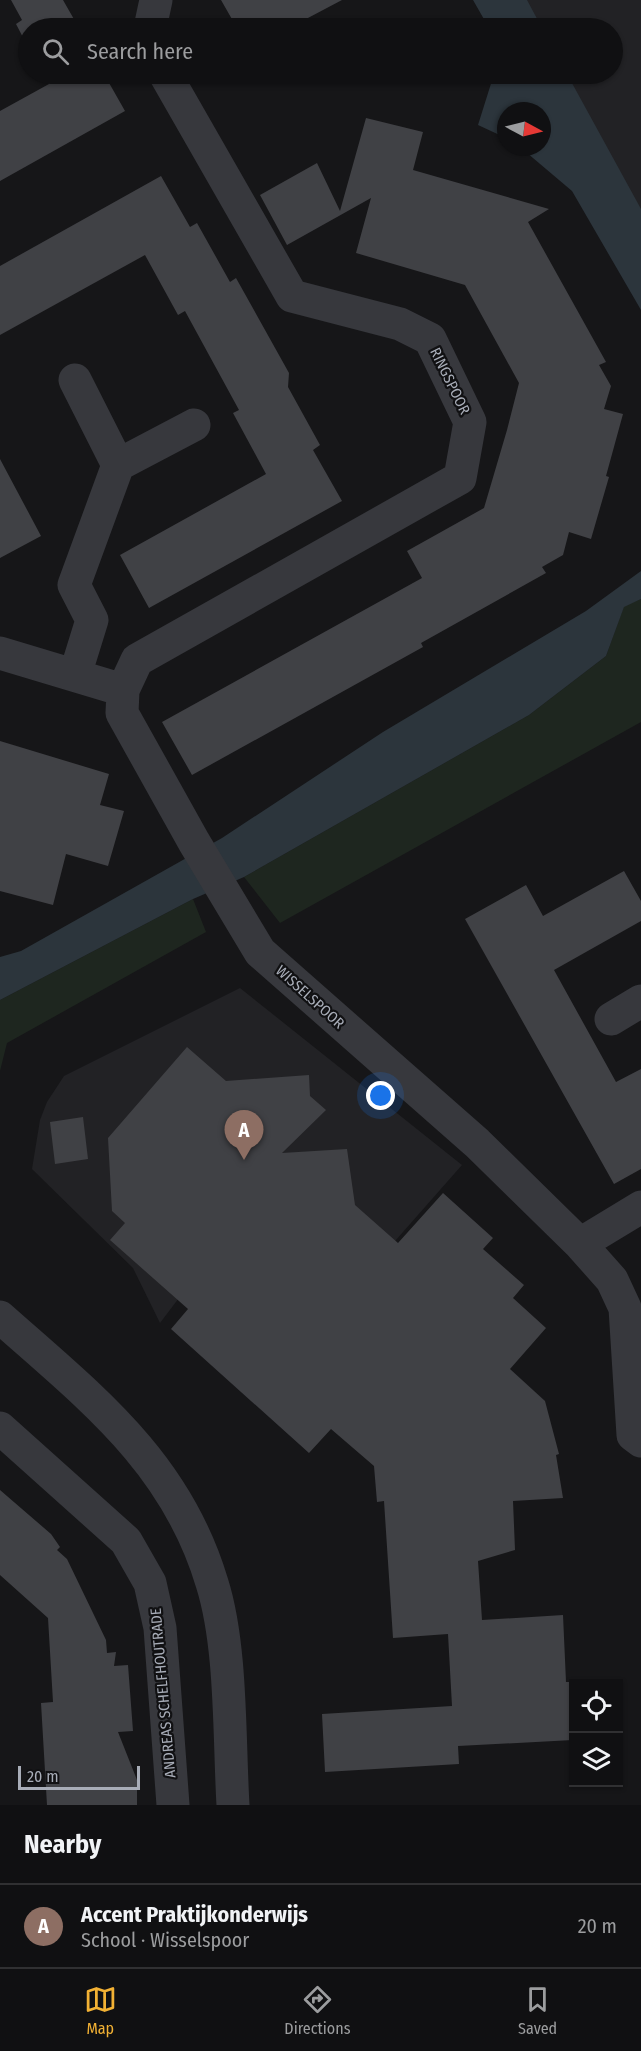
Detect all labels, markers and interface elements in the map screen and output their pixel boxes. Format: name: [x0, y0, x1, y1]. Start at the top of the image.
search box: [18, 18, 623, 84]
icon: search: [39, 35, 72, 68]
text: Search here: [87, 38, 193, 65]
north arrow: [497, 102, 551, 156]
street label: RINGSPOOR: [426, 345, 474, 417]
street label: WISSELSPOOR: [272, 962, 348, 1032]
your location: [366, 1081, 395, 1110]
pin: A: [224, 1110, 264, 1160]
street label: ANDREAS SCHELFHOUTRADE: [147, 1607, 179, 1779]
map controls: [569, 1679, 623, 1787]
button: locate: [569, 1679, 623, 1733]
button: layers: [569, 1733, 623, 1787]
scale bar: [18, 1763, 140, 1790]
text: 20 m: [27, 1767, 58, 1786]
text: Nearby: [24, 1829, 101, 1860]
text: Accent Praktijkonderwijs: [81, 1901, 308, 1928]
text: A: [38, 1914, 49, 1938]
text: 20 m: [578, 1914, 617, 1938]
text: School · Wisselspoor: [81, 1928, 249, 1952]
tab: Map: [84, 1983, 117, 2038]
tab: Directions: [284, 1983, 351, 2038]
tab: Saved: [518, 1983, 557, 2038]

